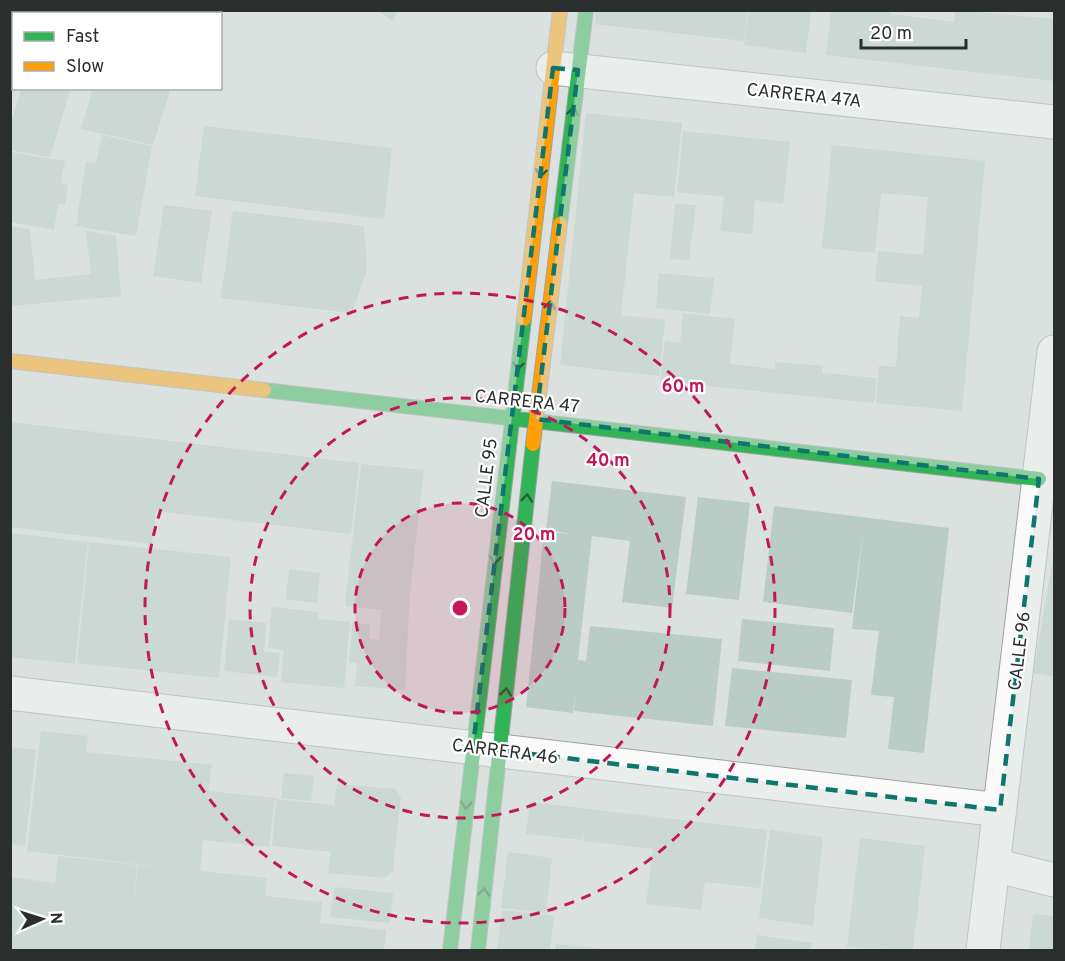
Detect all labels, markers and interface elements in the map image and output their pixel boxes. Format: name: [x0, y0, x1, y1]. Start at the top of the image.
legend: [12, 12, 222, 90]
scale bar: [861, 12, 966, 50]
text: 20 m: [870, 23, 912, 46]
text: Fast: [66, 26, 99, 49]
text: Slow: [66, 56, 104, 79]
street label: CARRERA 47A: [745, 79, 863, 114]
one-way arrow: [567, 106, 579, 116]
one-way arrow: [535, 168, 548, 177]
one-way arrow: [543, 300, 556, 309]
one-way arrow: [512, 362, 524, 371]
text: 60 m: [661, 376, 705, 399]
street label: CARRERA 47: [473, 386, 580, 419]
street label: CALLE 95: [471, 437, 504, 519]
text: 40 m: [586, 450, 630, 473]
one-way arrow: [521, 494, 533, 503]
text: 20 m: [512, 524, 556, 547]
one-way arrow: [489, 556, 501, 565]
centre of rings: [450, 598, 470, 618]
street label: CALLE 96: [1004, 610, 1037, 692]
one-way arrow: [499, 688, 512, 697]
street label: CARRERA 46: [450, 735, 559, 770]
one-way arrow: [460, 801, 473, 810]
one-way arrow: [477, 888, 490, 897]
north arrow: [12, 889, 72, 949]
text: N: [45, 912, 65, 925]

